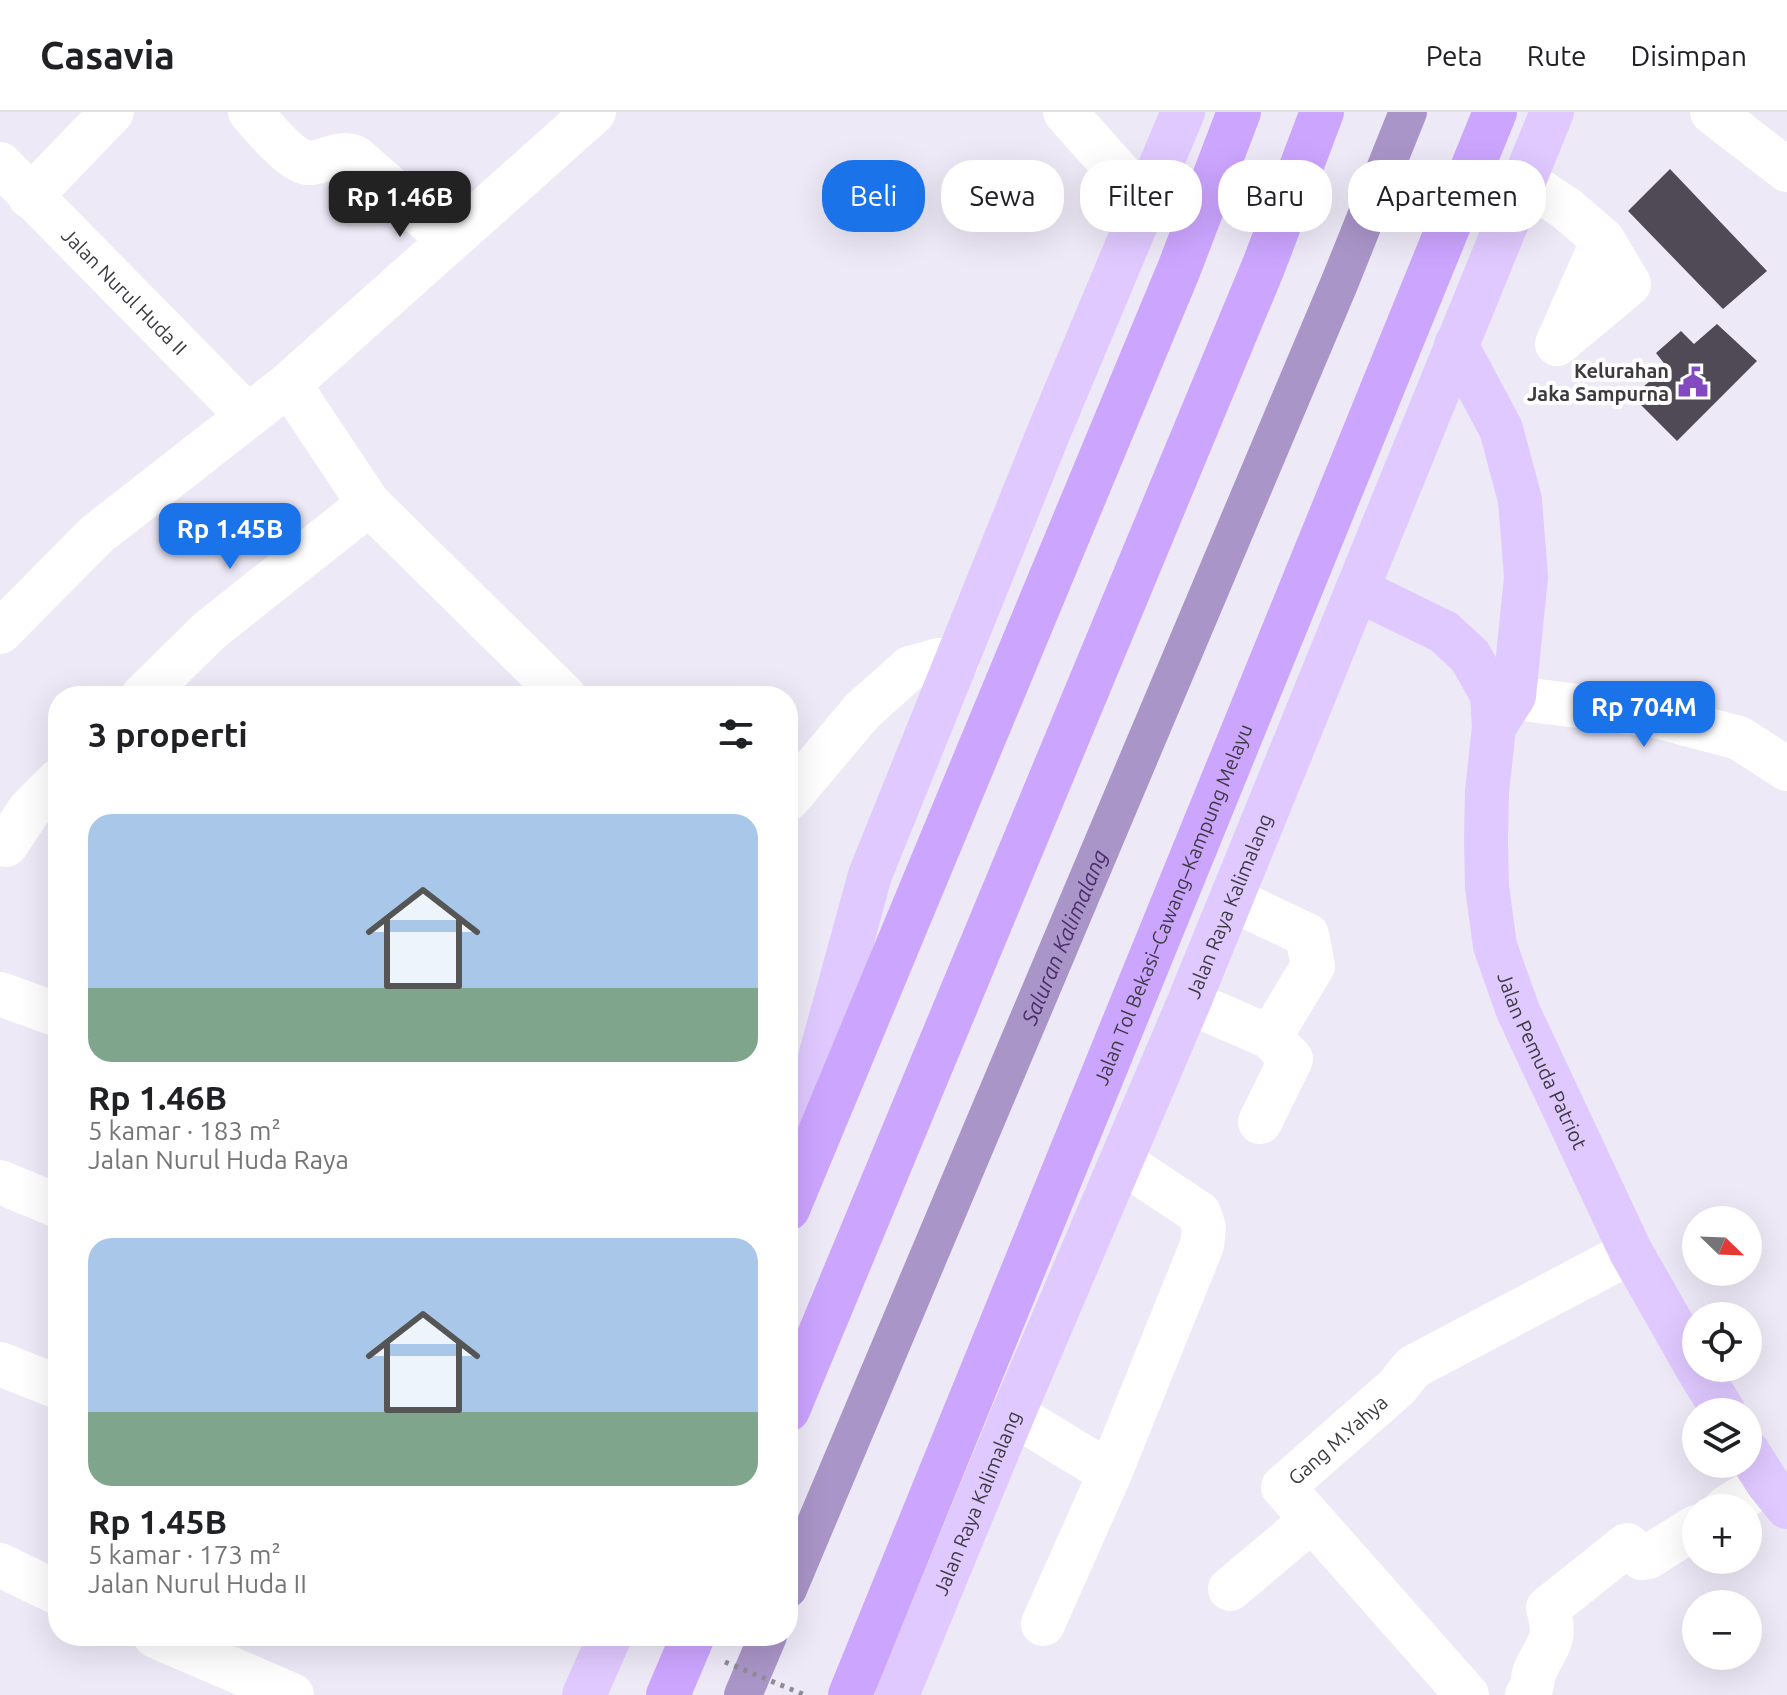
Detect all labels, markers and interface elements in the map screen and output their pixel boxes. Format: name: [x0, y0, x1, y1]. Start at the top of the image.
text: Casavia: [40, 34, 175, 76]
text: Peta: [1426, 40, 1483, 71]
text: Rute: [1527, 40, 1587, 71]
text: Disimpan: [1631, 40, 1747, 71]
chip: Beli: [822, 160, 925, 232]
chip: Sewa: [941, 160, 1064, 232]
chip: Filter: [1080, 160, 1202, 232]
chip: Baru: [1218, 160, 1332, 232]
chip: Apartemen: [1348, 160, 1546, 232]
pin: Rp 1.46B: [317, 171, 483, 239]
text: Rp 1.46B: [347, 182, 453, 211]
street label: Jalan Nurul Huda II: [58, 223, 192, 359]
place label: Kelurahan Jaka Sampurna: [1527, 359, 1669, 405]
public building icon: Kelurahan Jaka Sampurna: [1676, 365, 1710, 399]
pin: Rp 1.45B: [147, 503, 313, 571]
text: Rp 1.45B: [177, 514, 283, 543]
pin: Rp 704M: [1570, 681, 1718, 749]
text: Rp 704M: [1591, 692, 1697, 721]
icon: filters: [714, 712, 758, 756]
text: 3 properti: [88, 715, 248, 753]
street label: Jalan Tol Bekasi–Cawang–Kampung Melayu: [1088, 720, 1256, 1088]
street label: Jalan Raya Kalimalang: [1180, 810, 1276, 1001]
water label: Saluran Kalimalang: [1015, 846, 1111, 1029]
icon: home: [351, 866, 495, 1010]
street label: Jalan Pemuda Patriot: [1494, 969, 1593, 1153]
text: Rp 1.46B: [88, 1078, 227, 1116]
text: 5 kamar · 183 m²: [88, 1116, 281, 1145]
text: Jalan Nurul Huda Raya: [88, 1145, 349, 1174]
north arrow: [1682, 1206, 1762, 1286]
map controls: [1682, 1206, 1762, 1670]
icon: home: [351, 1290, 495, 1434]
button: locate: [1682, 1302, 1762, 1382]
street label: Gang M.Yahya: [1283, 1390, 1392, 1489]
button: layers: [1682, 1398, 1762, 1478]
street label: Jalan Raya Kalimalang: [928, 1407, 1025, 1598]
button: +: [1682, 1494, 1762, 1574]
text: Rp 1.45B: [88, 1502, 227, 1540]
text: 5 kamar · 173 m²: [88, 1540, 281, 1569]
text: Jalan Nurul Huda II: [88, 1569, 307, 1598]
button: −: [1682, 1590, 1762, 1670]

